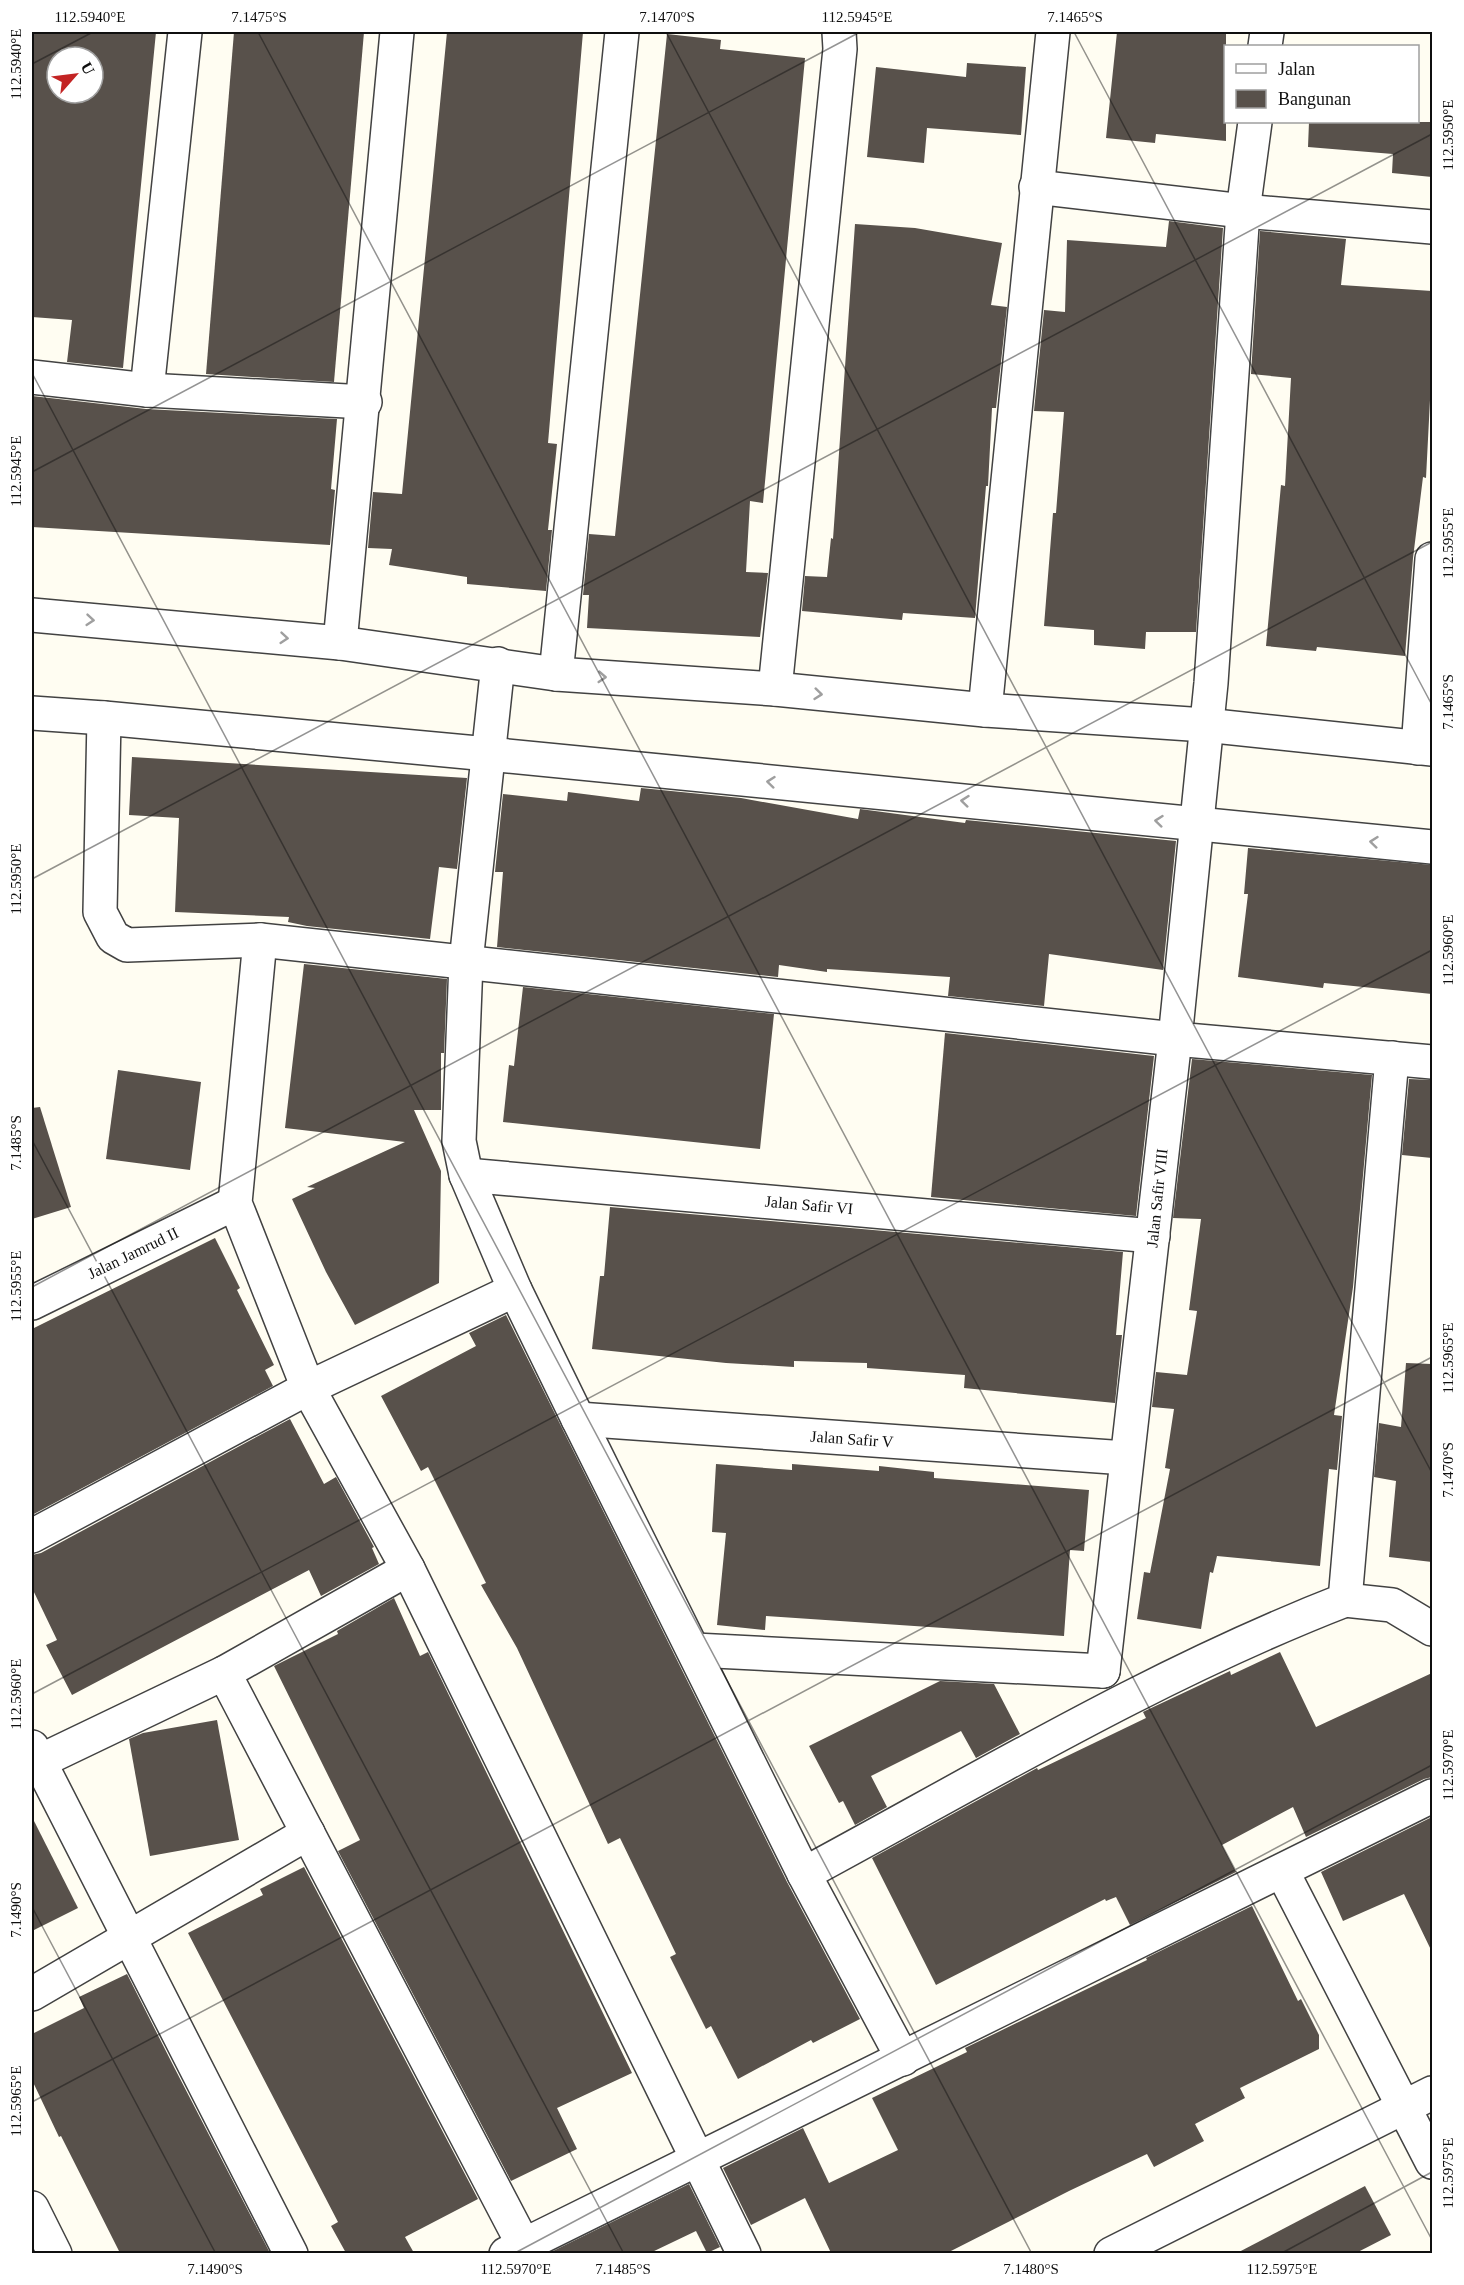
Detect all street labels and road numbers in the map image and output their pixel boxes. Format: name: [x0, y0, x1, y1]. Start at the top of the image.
street label: Jalan Safir VIII: [1143, 1148, 1171, 1248]
street label: Jalan Safir VI: [764, 1193, 854, 1217]
street label: Jalan Jamrud II: [85, 1224, 181, 1282]
street label: Jalan Safir V: [810, 1428, 895, 1450]

